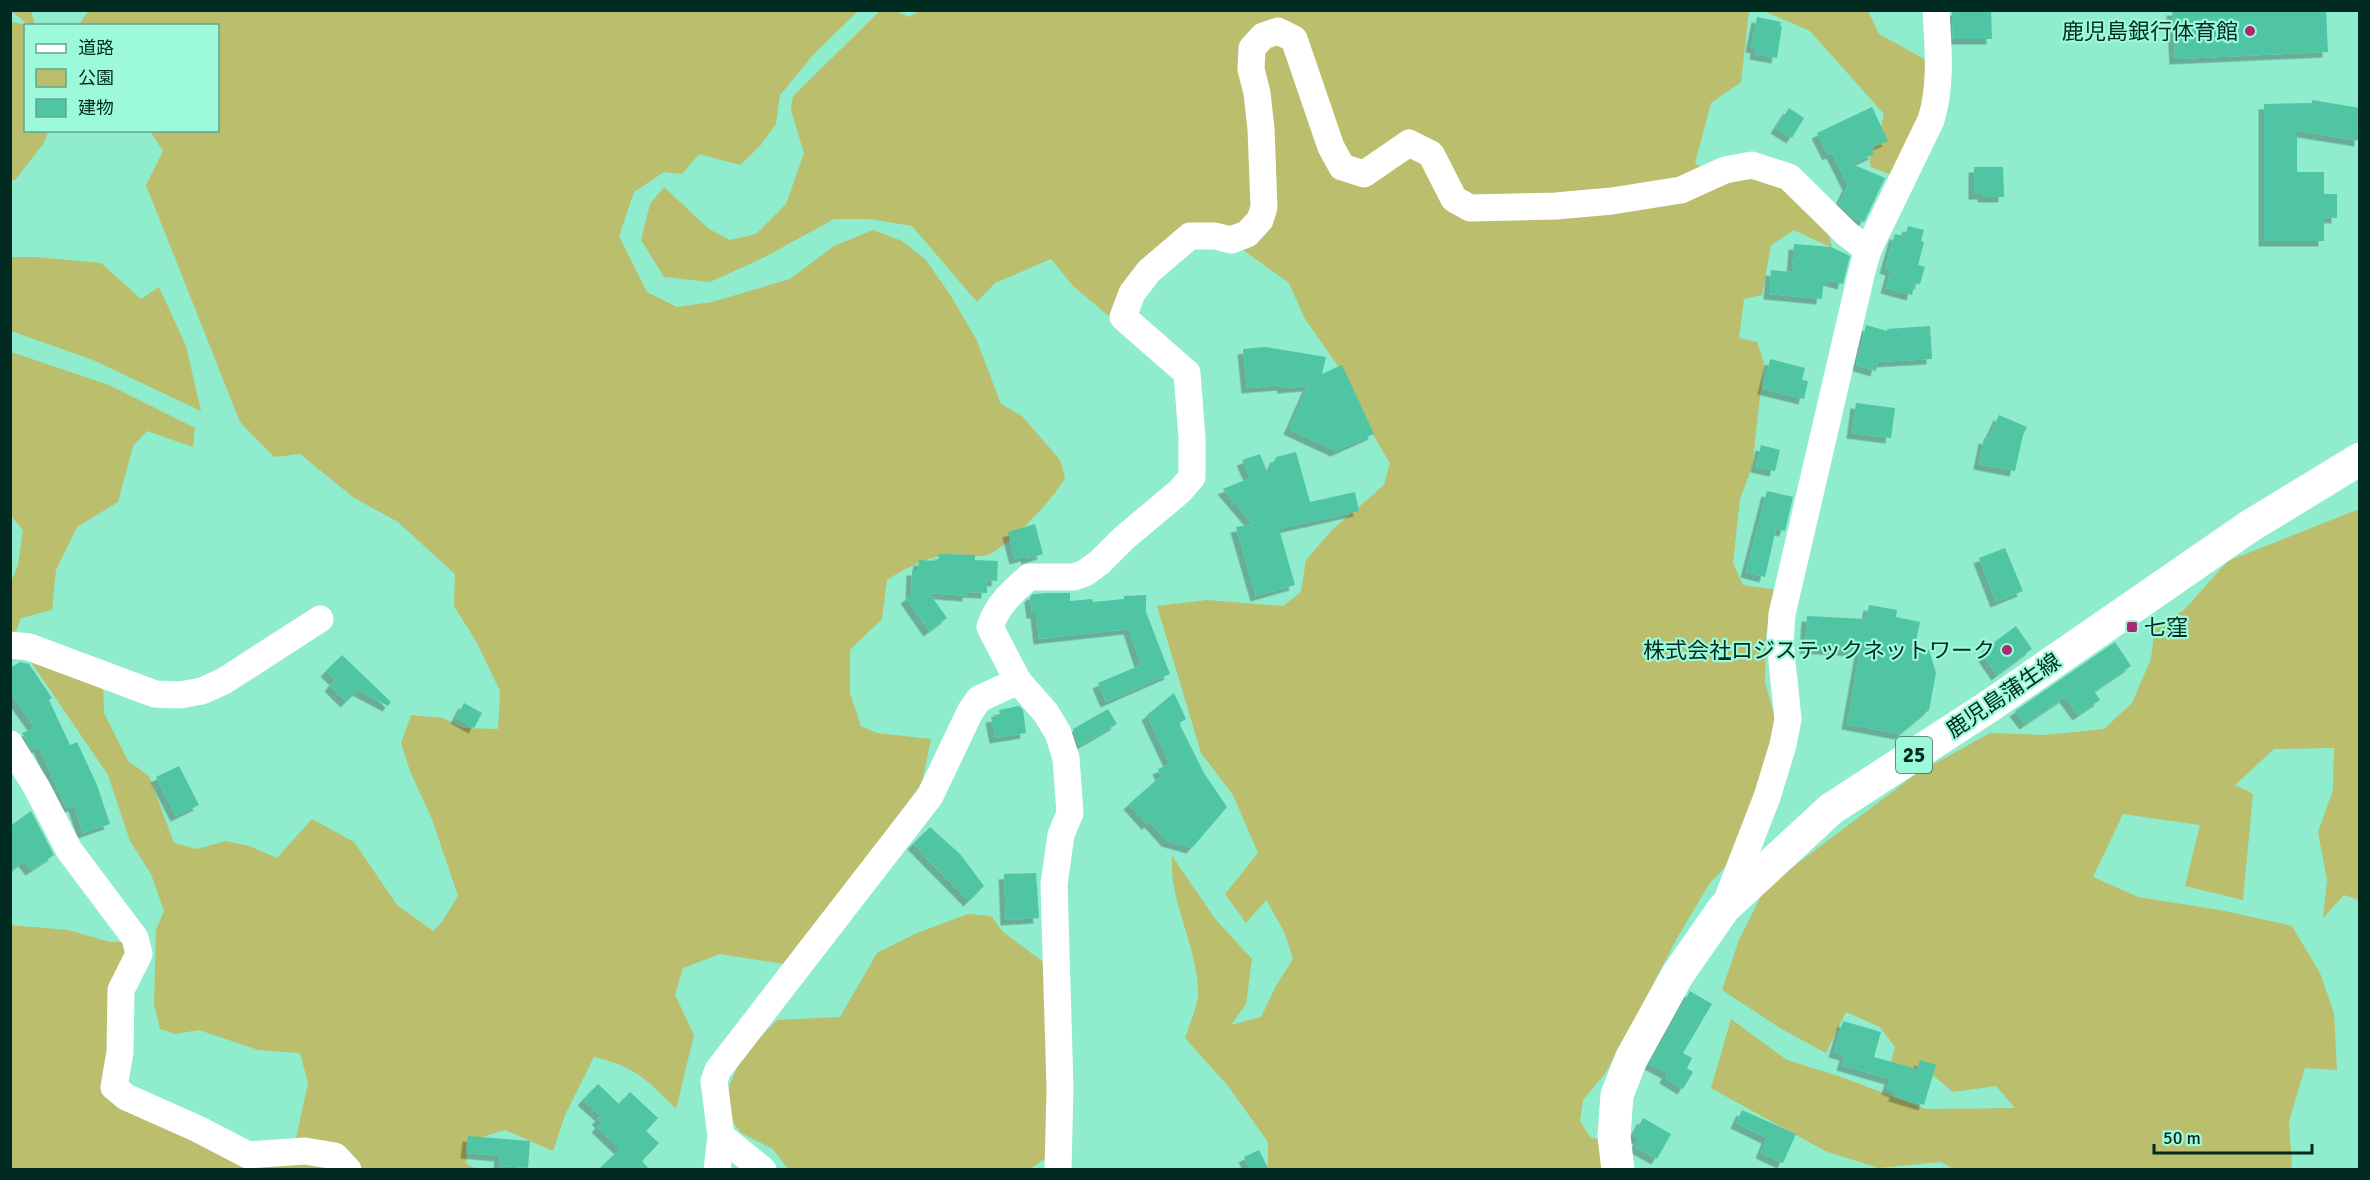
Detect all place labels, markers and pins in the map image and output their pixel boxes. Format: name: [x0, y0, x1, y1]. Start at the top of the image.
place label: 鹿児島銀行体育館: [2062, 18, 2238, 45]
marker: 鹿児島銀行体育館: [2243, 24, 2257, 38]
place label: 七窪: [2144, 614, 2188, 641]
marker: 七窪: [2125, 620, 2139, 634]
place label: 株式会社ロジステックネットワーク: [1643, 637, 1995, 664]
marker: 株式会社ロジステックネットワーク: [2000, 643, 2014, 657]

